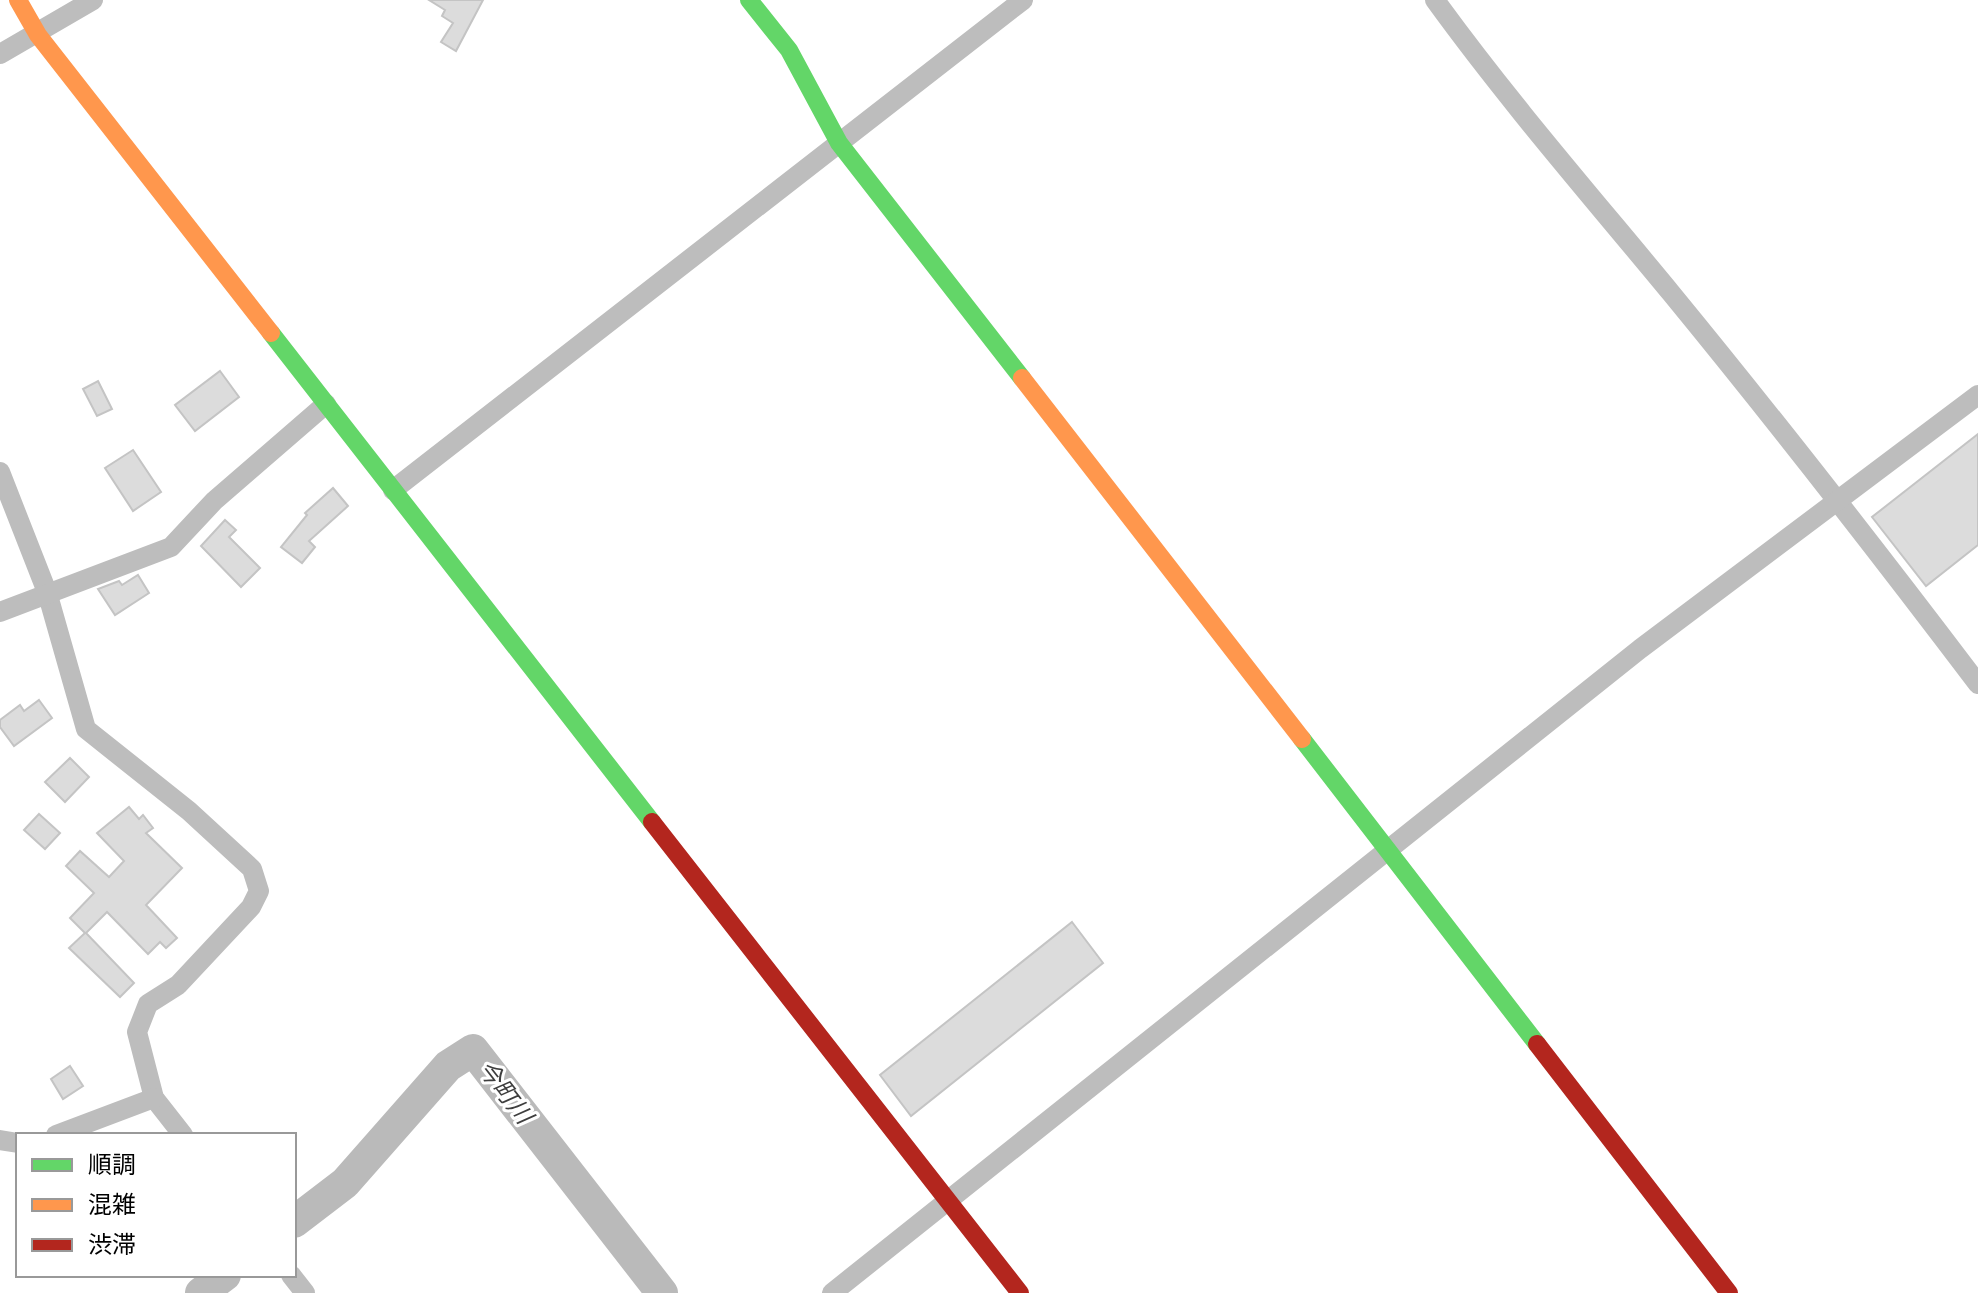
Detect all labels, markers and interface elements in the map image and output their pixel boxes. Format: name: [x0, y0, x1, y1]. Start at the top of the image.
water label: 今町川: [472, 1055, 540, 1131]
legend: [16, 1133, 296, 1277]
text: 順調: [88, 1151, 136, 1179]
text: 混雑: [88, 1191, 136, 1219]
text: 渋滞: [88, 1231, 136, 1259]

